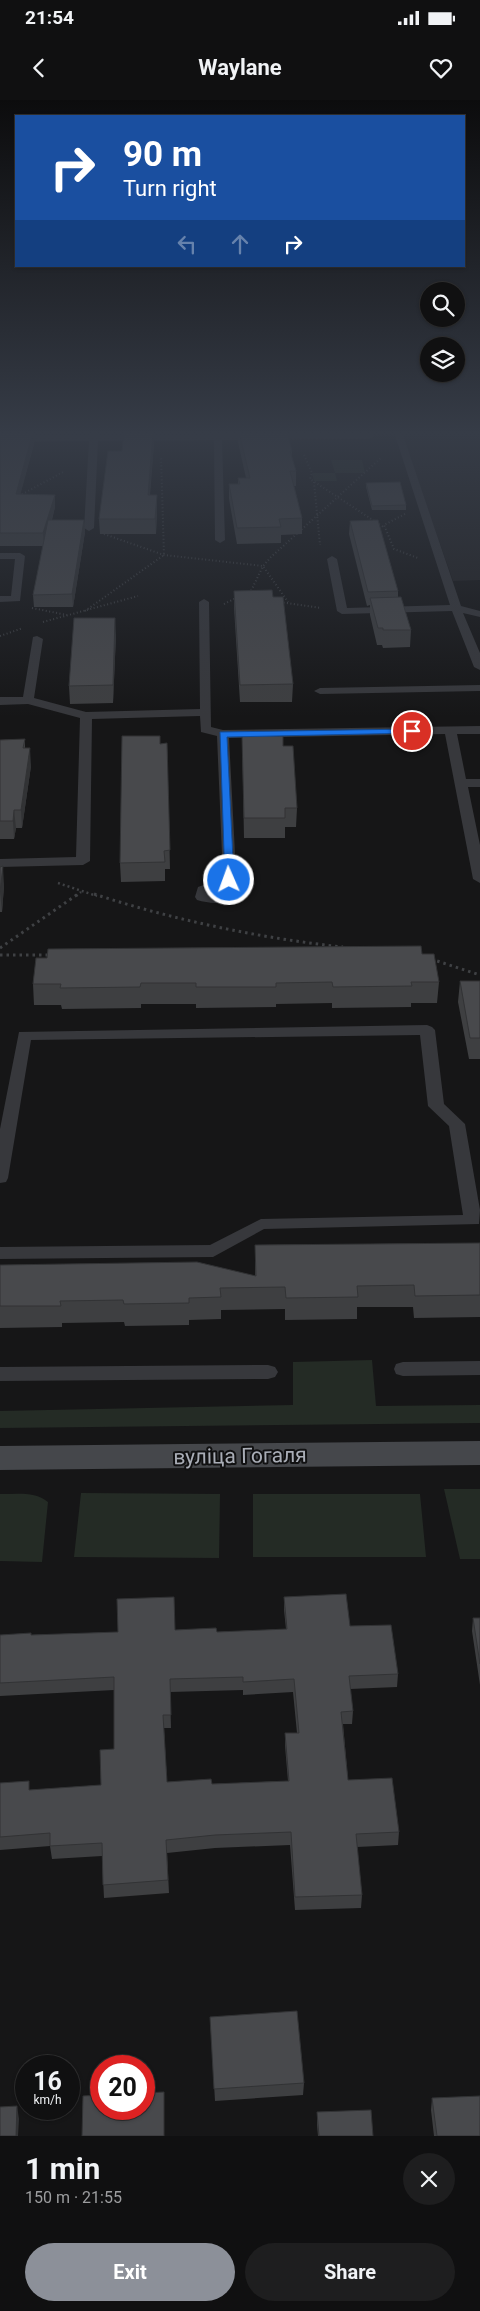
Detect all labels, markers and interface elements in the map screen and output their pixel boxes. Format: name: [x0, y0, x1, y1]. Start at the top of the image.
text: 21:54: [25, 6, 74, 29]
icon: back: [25, 54, 53, 82]
icon: heart: [427, 54, 455, 82]
text: Waylane: [198, 55, 282, 80]
text: 90 m: [123, 134, 202, 175]
icon: right: [40, 135, 105, 200]
text: Turn right: [123, 176, 217, 201]
icon: left: [173, 230, 201, 258]
icon: ahead: [226, 230, 254, 258]
icon: right: [279, 230, 307, 258]
map controls: [420, 282, 465, 382]
button: search: [420, 282, 465, 327]
button: layers: [420, 337, 465, 382]
pin: [391, 710, 433, 752]
icon: arrive: [398, 717, 426, 745]
position arrow: [202, 853, 254, 905]
street label: вуліца Гогаля: [173, 1443, 307, 1469]
speed limit sign: 20: [90, 2055, 155, 2120]
text: 16: [33, 2067, 62, 2096]
text: km/h: [33, 2093, 62, 2107]
text: 1 min: [25, 2151, 100, 2186]
button: close: [403, 2153, 455, 2205]
text: 150 m · 21:55: [25, 2188, 122, 2207]
button: Exit: [25, 2243, 235, 2301]
button: Share: [245, 2243, 455, 2301]

